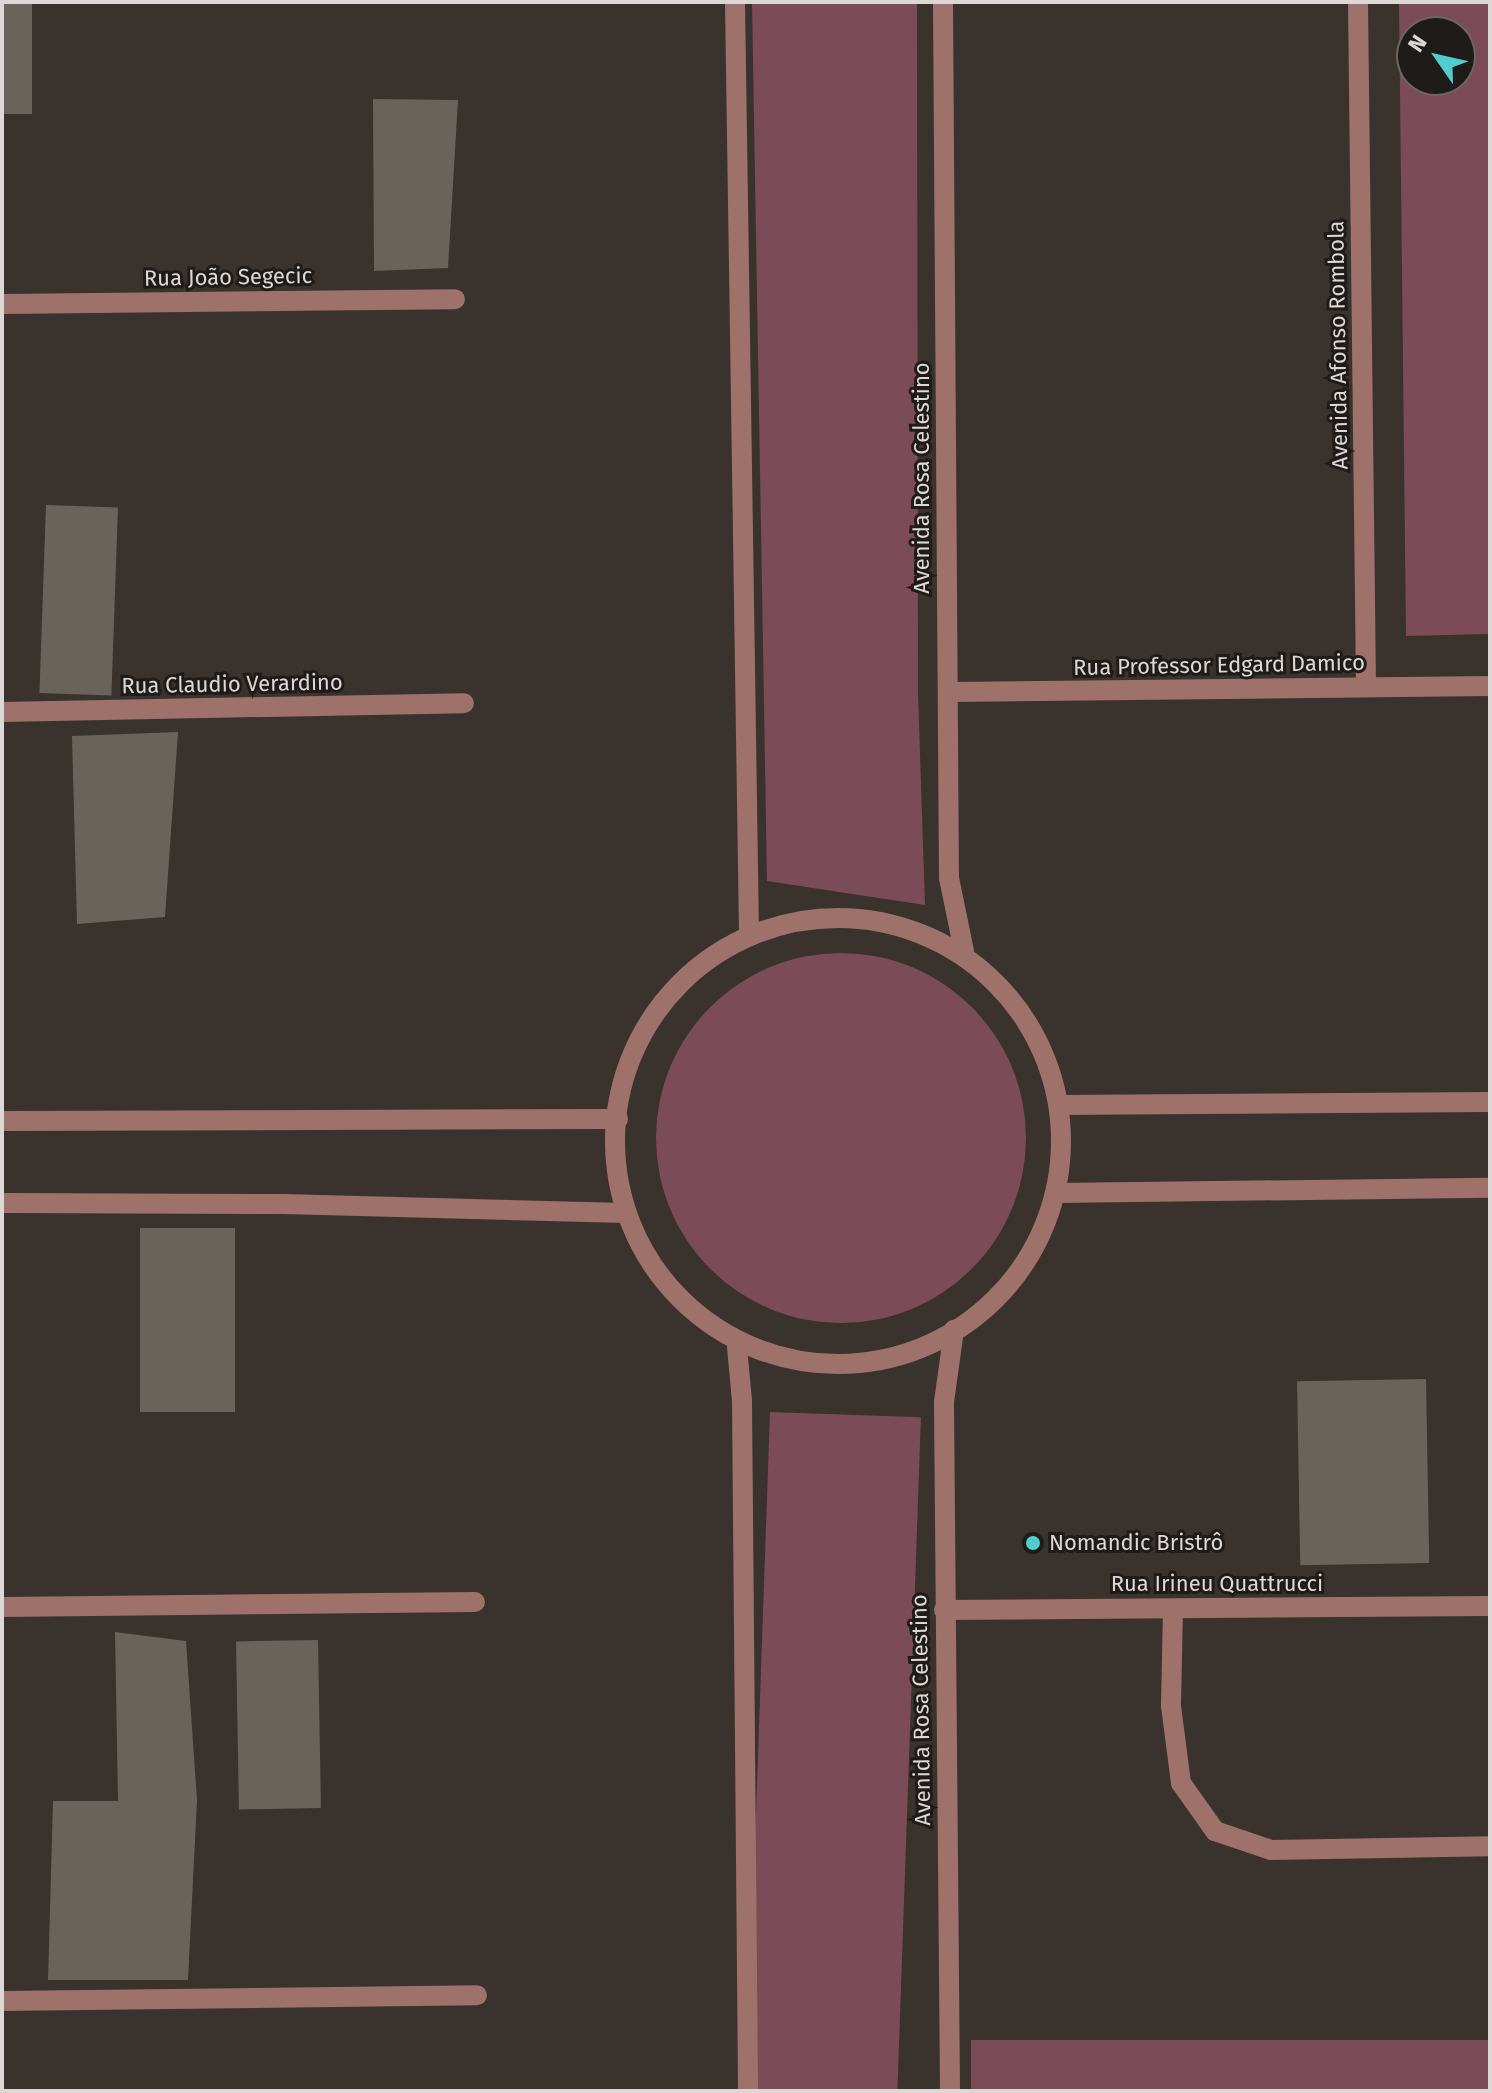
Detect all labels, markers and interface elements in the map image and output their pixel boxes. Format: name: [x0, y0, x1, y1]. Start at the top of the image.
north arrow: [1396, 16, 1476, 96]
text: N: [1402, 30, 1433, 57]
street label: Avenida Afonso Rombola: [1323, 220, 1353, 470]
street label: Rua João Segecic: [144, 262, 312, 292]
street label: Avenida Rosa Celestino: [909, 362, 935, 594]
street label: Rua Professor Edgard Damico: [1073, 649, 1365, 681]
street label: Rua Claudio Verardino: [121, 669, 343, 699]
place label: Nomandic Bristrô: [1049, 1530, 1223, 1556]
marker: Nomandic Bristrô: [1024, 1534, 1042, 1552]
street label: Rua Irineu Quattrucci: [1111, 1571, 1323, 1597]
street label: Avenida Rosa Celestino: [906, 1594, 936, 1826]

